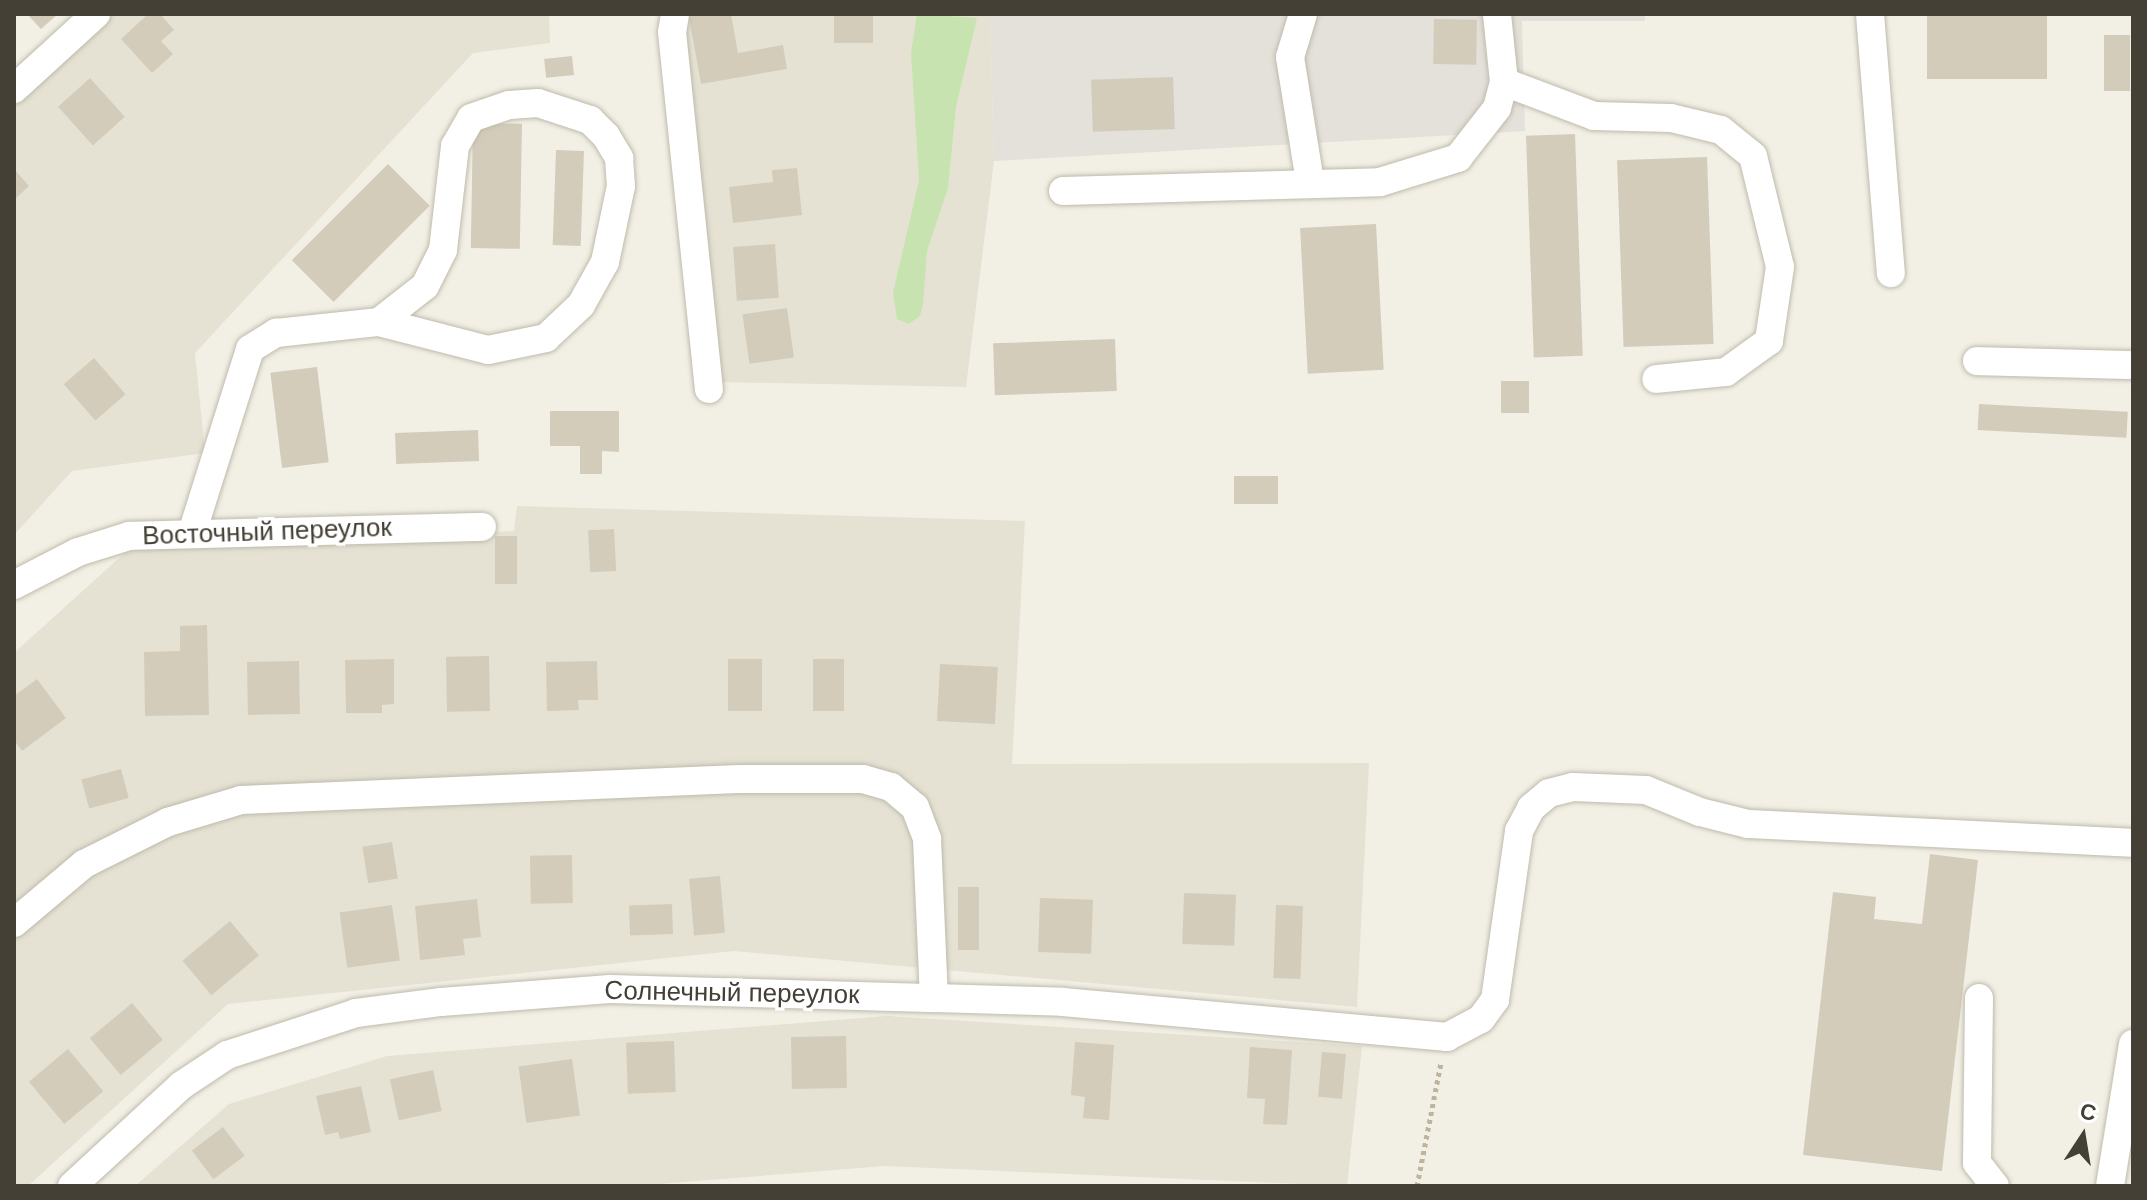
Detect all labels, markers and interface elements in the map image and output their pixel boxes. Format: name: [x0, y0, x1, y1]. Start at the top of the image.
street label: Восточный переулок: [142, 512, 392, 552]
street label: Солнечный переулок: [604, 975, 860, 1011]
north arrow: [2043, 1096, 2123, 1176]
text: С: [2078, 1098, 2098, 1126]

